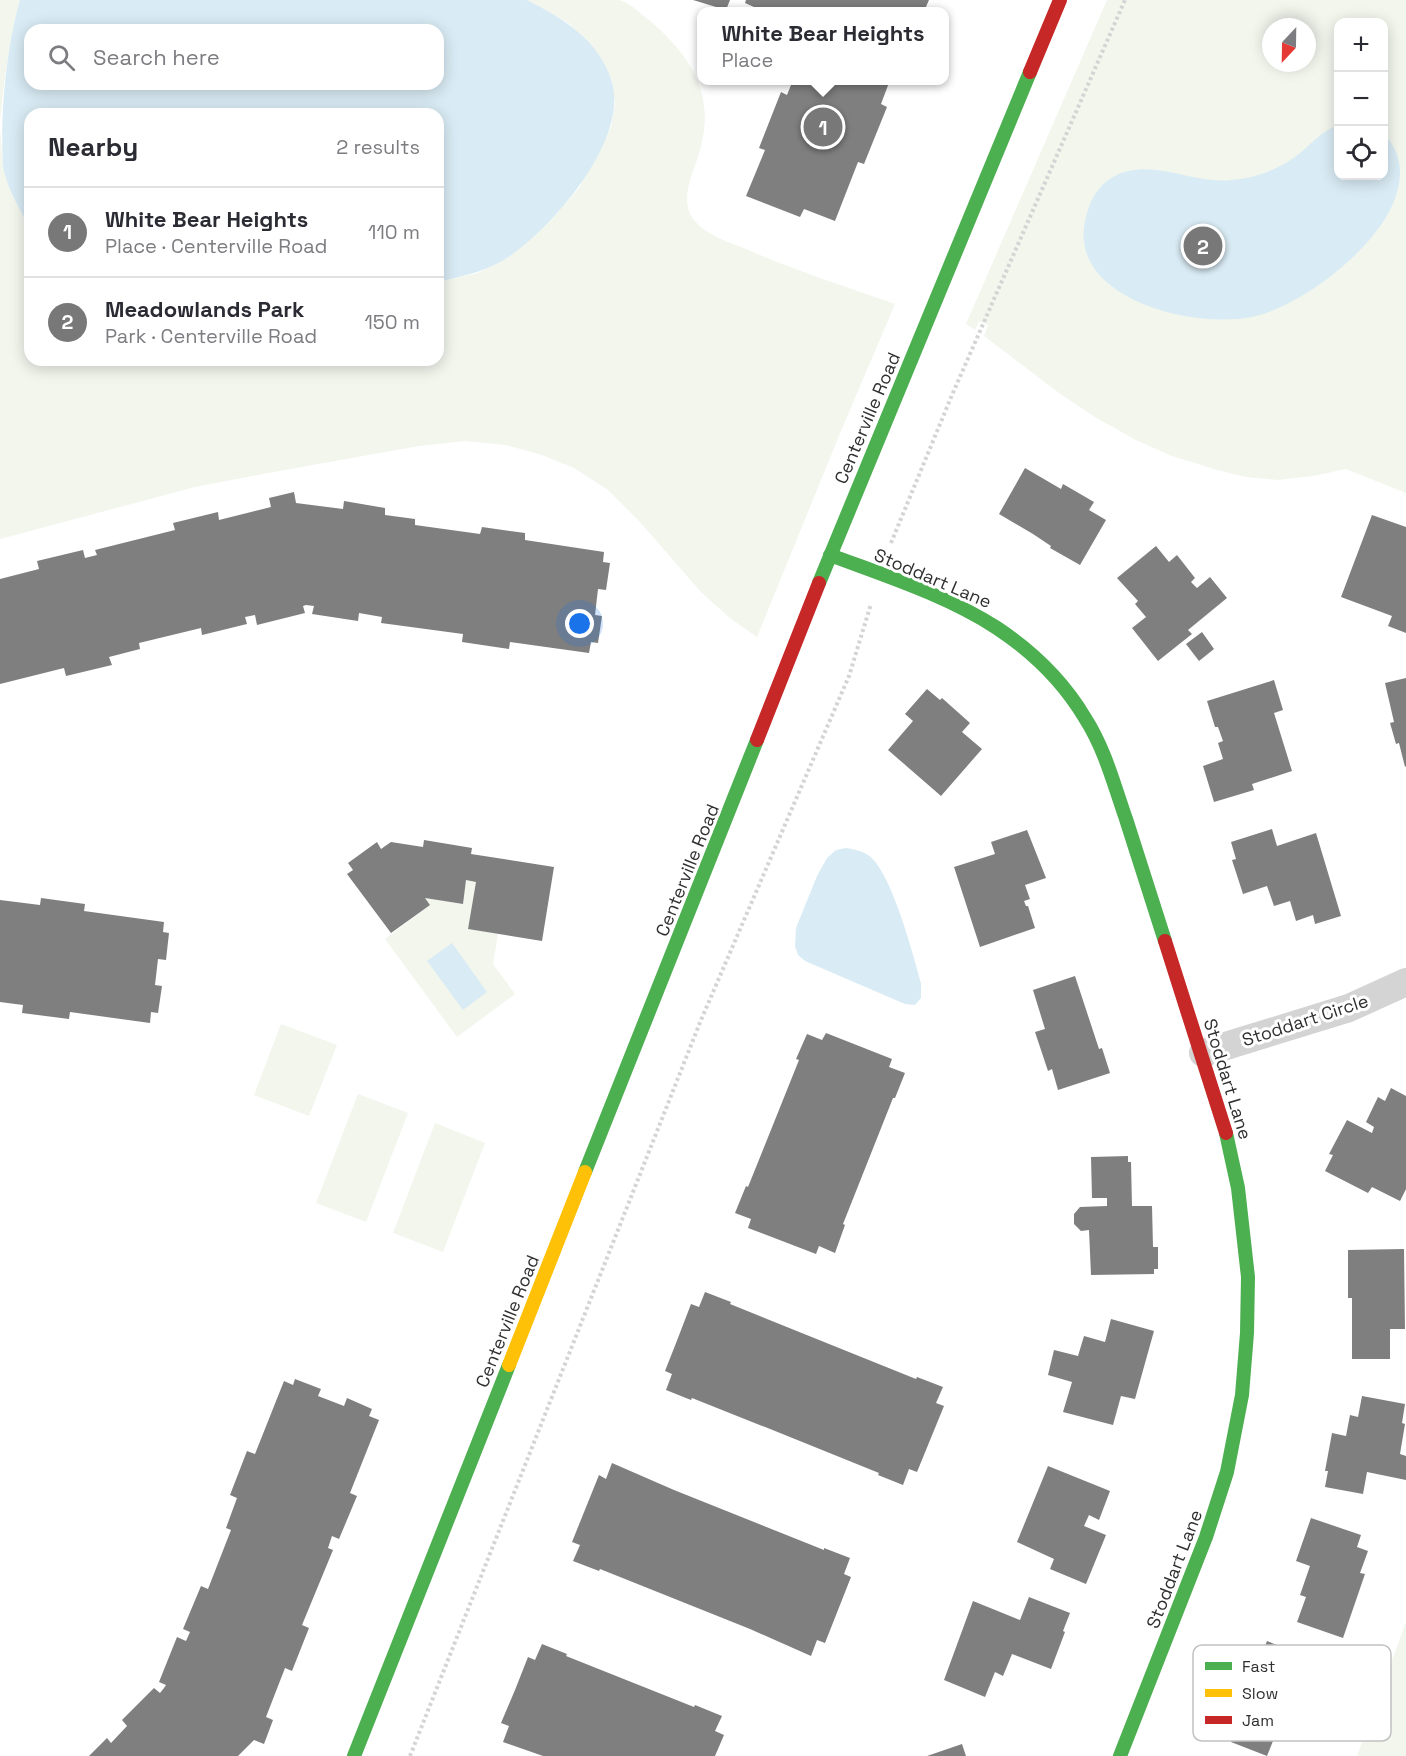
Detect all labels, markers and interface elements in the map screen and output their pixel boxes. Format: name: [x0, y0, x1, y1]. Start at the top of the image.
popup: [697, 7, 949, 85]
north arrow: [1262, 18, 1316, 72]
map controls: [1334, 18, 1388, 180]
button: +: [1334, 18, 1388, 72]
text: White Bear Heights: [721, 19, 925, 47]
search box: [24, 24, 444, 90]
icon: search: [45, 41, 78, 74]
text: Search here: [93, 43, 220, 71]
text: Place: [721, 47, 773, 73]
button: −: [1334, 72, 1388, 126]
pin: 1: [804, 104, 842, 150]
button: locate: [1334, 126, 1388, 180]
text: Nearby: [48, 130, 138, 164]
text: 2 results: [336, 134, 420, 160]
text: White Bear Heights: [105, 205, 308, 233]
text: 1: [63, 219, 72, 245]
text: 110 m: [368, 219, 420, 245]
pin: 2: [1184, 224, 1222, 268]
text: Place · Centerville Road: [105, 233, 327, 259]
text: Meadowlands Park: [105, 295, 304, 323]
text: 2: [62, 309, 73, 335]
text: 150 m: [365, 309, 420, 335]
text: Park · Centerville Road: [105, 323, 317, 349]
street label: Centerville Road: [829, 349, 905, 487]
street label: Stoddart Lane: [871, 543, 995, 613]
your location: [565, 609, 594, 638]
street label: Centerville Road: [650, 800, 724, 940]
street label: Stoddart Circle: [1239, 989, 1371, 1051]
street label: Stoddart Lane: [1199, 1016, 1257, 1142]
street label: Centerville Road: [470, 1251, 544, 1391]
street label: Stoddart Lane: [1141, 1506, 1207, 1632]
legend: [1193, 1645, 1391, 1741]
text: Fast: [1242, 1656, 1275, 1677]
text: Slow: [1242, 1683, 1278, 1704]
text: Jam: [1242, 1710, 1274, 1731]

